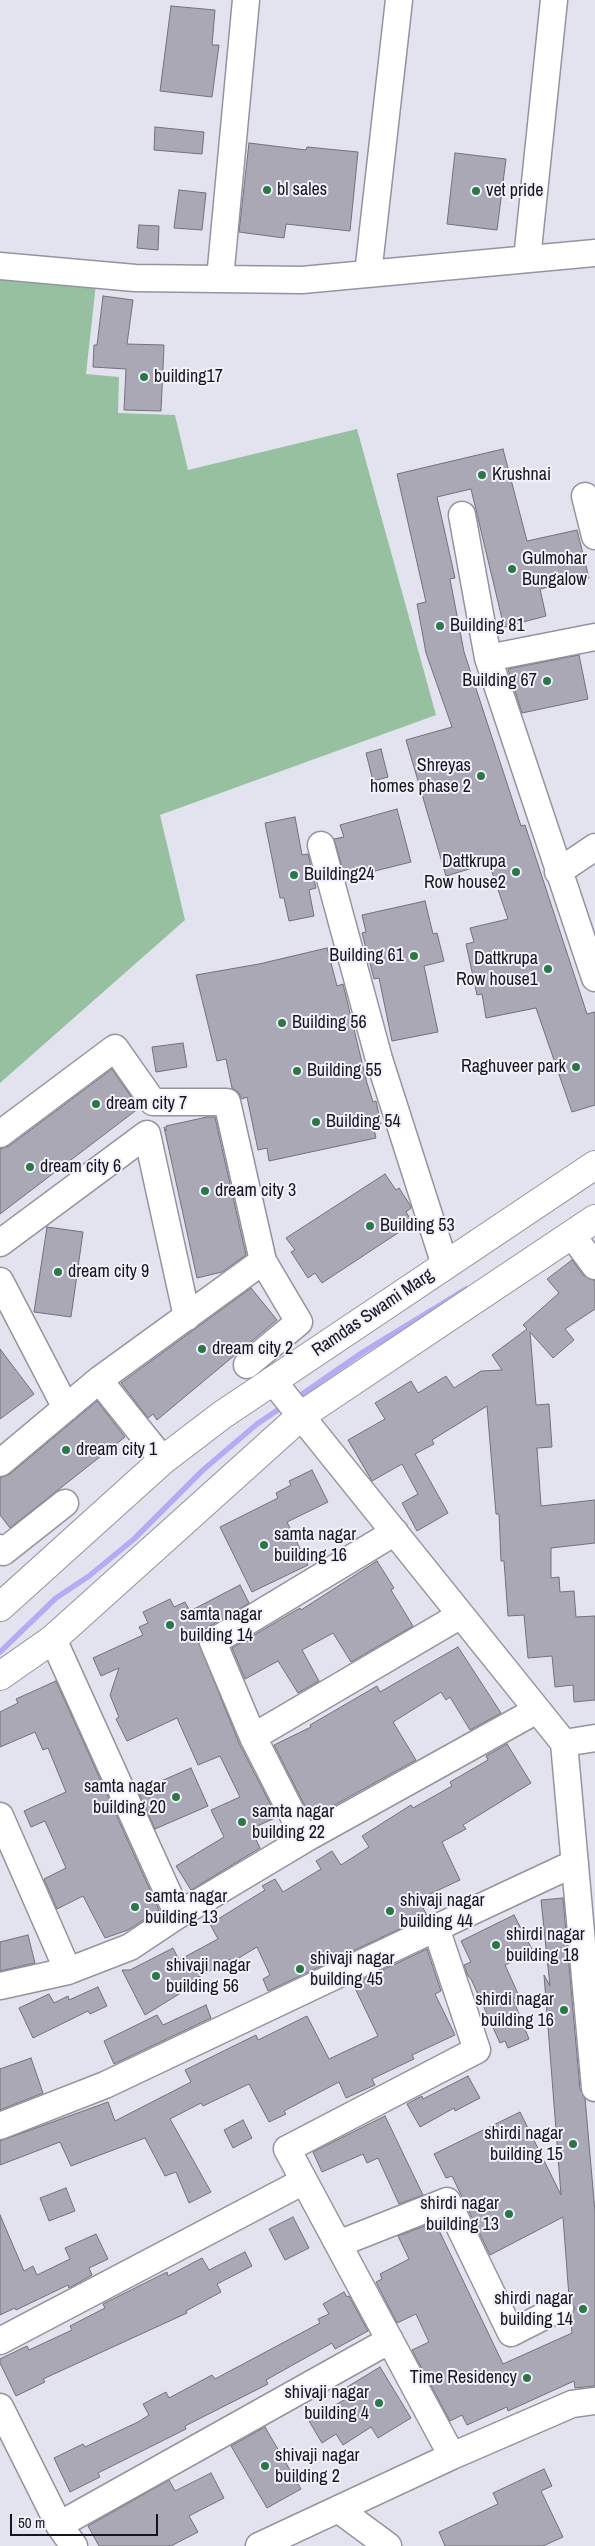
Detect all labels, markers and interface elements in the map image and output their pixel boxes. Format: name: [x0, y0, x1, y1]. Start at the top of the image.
place label: bl sales: [277, 179, 327, 201]
place label: vet pride: [486, 180, 543, 202]
marker: bl sales: [261, 184, 273, 196]
marker: vet pride: [470, 185, 482, 197]
place label: building17: [154, 366, 223, 388]
marker: building17: [138, 371, 150, 383]
place label: Krushnai: [492, 464, 551, 486]
marker: Krushnai: [476, 469, 488, 481]
place label: Gulmohar Bungalow: [522, 548, 587, 590]
marker: Gulmohar Bungalow: [506, 563, 518, 575]
place label: Building 81: [450, 615, 525, 637]
marker: Building 81: [434, 620, 446, 632]
place label: Building 67: [462, 670, 537, 692]
marker: Building 67: [541, 675, 553, 687]
place label: Shreyas homes phase 2: [370, 755, 471, 798]
marker: Shreyas homes phase 2: [475, 770, 487, 782]
place label: Dattkrupa Row house2: [424, 851, 506, 894]
place label: Building24: [304, 864, 375, 886]
marker: Dattkrupa Row house2: [510, 866, 522, 878]
marker: Building24: [288, 869, 300, 881]
place label: Building 61: [329, 945, 404, 967]
place label: Dattkrupa Row house1: [456, 948, 538, 991]
marker: Building 61: [408, 950, 420, 962]
marker: Dattkrupa Row house1: [542, 963, 554, 975]
place label: Building 56: [292, 1012, 367, 1034]
marker: Building 56: [276, 1017, 288, 1029]
place label: Raghuveer park: [461, 1056, 566, 1078]
place label: Building 55: [307, 1060, 382, 1082]
marker: Raghuveer park: [570, 1061, 582, 1073]
marker: Building 55: [291, 1065, 303, 1077]
place label: dream city 7: [106, 1093, 187, 1115]
marker: dream city 7: [90, 1098, 102, 1110]
place label: Building 54: [326, 1111, 401, 1133]
marker: Building 54: [310, 1116, 322, 1128]
place label: dream city 6: [40, 1156, 121, 1178]
marker: dream city 6: [24, 1161, 36, 1173]
place label: dream city 3: [215, 1180, 296, 1202]
marker: dream city 3: [199, 1185, 211, 1197]
place label: Building 53: [380, 1215, 455, 1237]
marker: Building 53: [364, 1220, 376, 1232]
place label: dream city 9: [68, 1261, 149, 1283]
street label: Ramdas Swami Marg: [308, 1264, 438, 1362]
marker: dream city 9: [52, 1266, 64, 1278]
place label: dream city 2: [212, 1338, 293, 1360]
marker: dream city 2: [196, 1343, 208, 1355]
place label: dream city 1: [76, 1439, 157, 1461]
marker: dream city 1: [60, 1444, 72, 1456]
place label: samta nagar building 16: [274, 1524, 356, 1566]
marker: samta nagar building 16: [258, 1539, 270, 1551]
place label: samta nagar building 14: [180, 1604, 262, 1646]
marker: samta nagar building 14: [164, 1619, 176, 1631]
place label: samta nagar building 20: [84, 1776, 166, 1818]
marker: samta nagar building 20: [170, 1791, 182, 1803]
place label: samta nagar building 22: [252, 1801, 334, 1844]
marker: samta nagar building 22: [236, 1816, 248, 1828]
place label: samta nagar building 13: [145, 1886, 227, 1928]
place label: shivaji nagar building 44: [400, 1890, 485, 1932]
marker: samta nagar building 13: [129, 1901, 141, 1913]
marker: shivaji nagar building 44: [384, 1905, 396, 1917]
place label: shirdi nagar building 18: [506, 1924, 585, 1966]
marker: shirdi nagar building 18: [490, 1939, 502, 1951]
place label: shivaji nagar building 45: [310, 1948, 395, 1990]
place label: shivaji nagar building 56: [166, 1955, 251, 1998]
marker: shivaji nagar building 45: [294, 1963, 306, 1975]
marker: shivaji nagar building 56: [150, 1970, 162, 1982]
place label: shirdi nagar building 16: [475, 1989, 554, 2032]
marker: shirdi nagar building 16: [558, 2004, 570, 2016]
place label: shirdi nagar building 15: [484, 2123, 563, 2166]
marker: shirdi nagar building 15: [567, 2138, 579, 2150]
place label: shirdi nagar building 13: [420, 2193, 499, 2236]
marker: shirdi nagar building 13: [503, 2208, 515, 2220]
place label: shirdi nagar building 14: [494, 2288, 573, 2330]
marker: shirdi nagar building 14: [577, 2303, 589, 2315]
place label: Time Residency: [410, 2367, 517, 2389]
marker: Time Residency: [521, 2372, 533, 2384]
place label: shivaji nagar building 4: [284, 2382, 369, 2424]
marker: shivaji nagar building 4: [373, 2397, 385, 2409]
place label: shivaji nagar building 2: [275, 2445, 360, 2488]
marker: shivaji nagar building 2: [259, 2460, 271, 2472]
scale bar: [12, 2504, 160, 2536]
text: 50 m: [18, 2512, 45, 2533]

